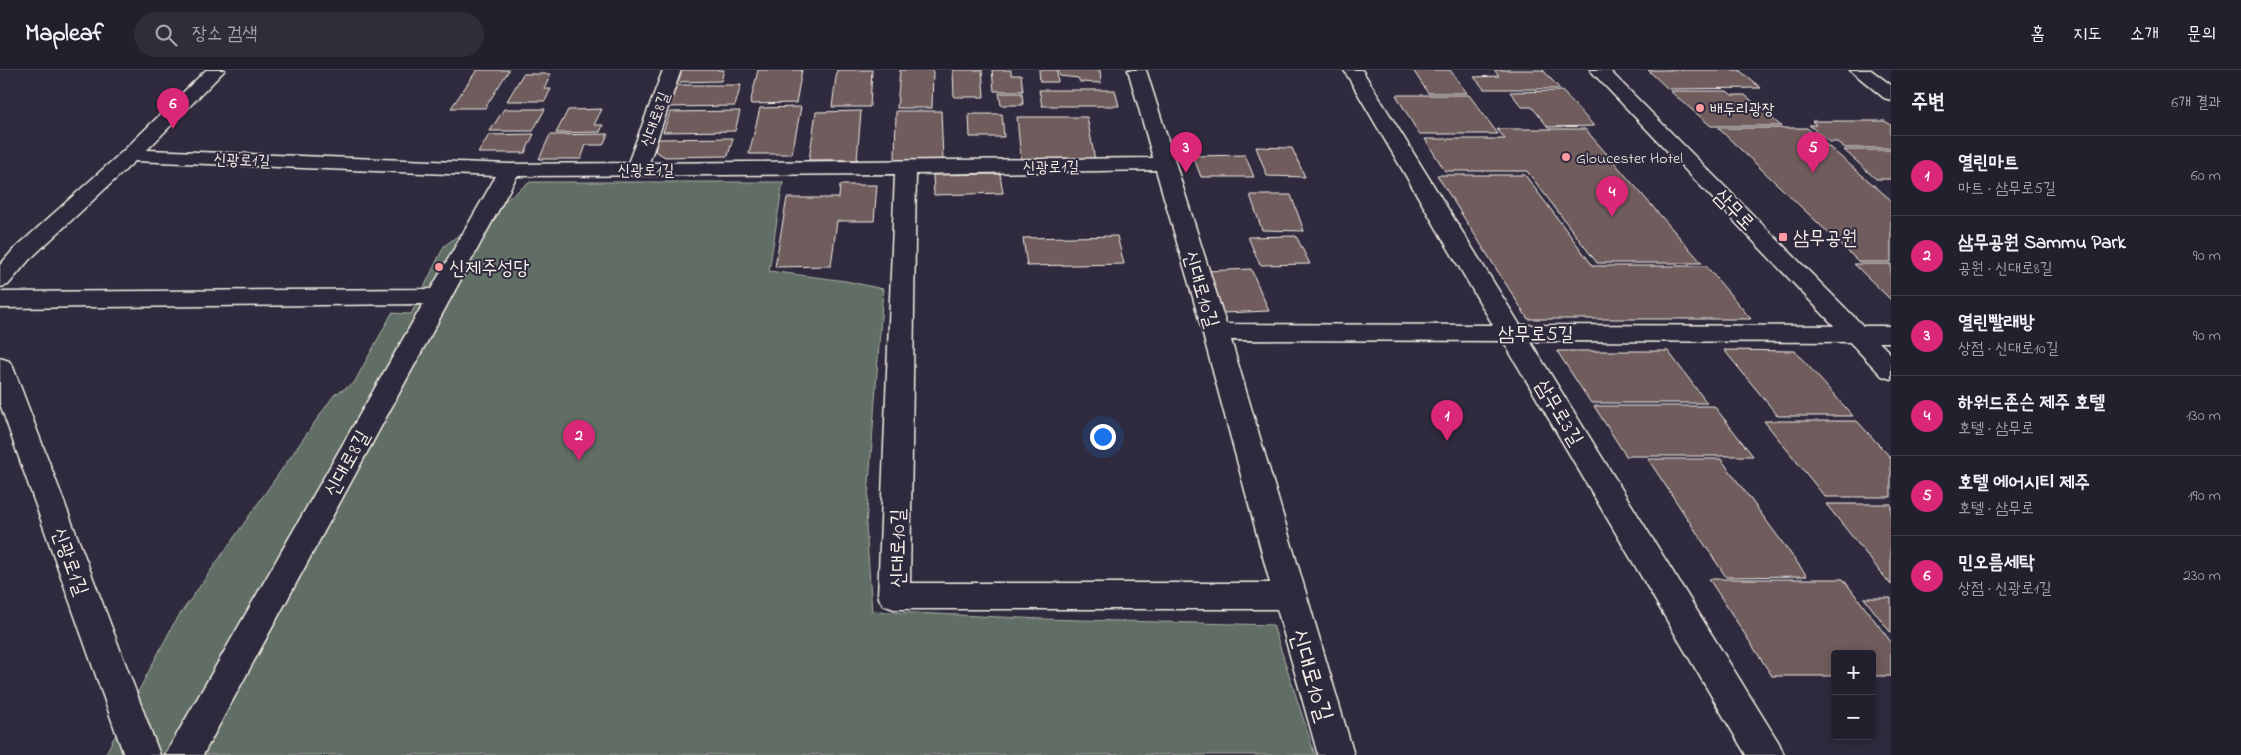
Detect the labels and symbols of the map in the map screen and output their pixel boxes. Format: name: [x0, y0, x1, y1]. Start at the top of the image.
pin: 6: [157, 88, 189, 129]
street label: 신대로8길: [635, 88, 677, 151]
place label: 배두리광장: [1710, 98, 1775, 122]
marker: 배두리광장: [1694, 102, 1706, 114]
pin: 3: [1170, 132, 1202, 173]
pin: 5: [1797, 132, 1829, 173]
place label: Gloucester Hotel: [1576, 147, 1683, 171]
street label: 신광로1길: [213, 148, 271, 174]
marker: Gloucester Hotel: [1560, 151, 1572, 163]
street label: 신광로1길: [1023, 156, 1080, 180]
street label: 신광로1길: [618, 159, 674, 183]
pin: 4: [1596, 176, 1628, 217]
street label: 삼무로: [1706, 183, 1760, 238]
place label: 삼무공원: [1793, 225, 1857, 254]
marker: 삼무공원: [1777, 231, 1789, 243]
street label: 신대로10길: [1174, 248, 1225, 332]
place label: 신제주성당: [449, 255, 529, 284]
marker: 신제주성당: [433, 261, 445, 273]
street label: 삼무로5길: [1498, 321, 1574, 350]
street label: 삼무로3길: [1527, 375, 1589, 452]
pin: 1: [1431, 400, 1463, 441]
pin: 2: [563, 420, 595, 461]
your location: [1090, 424, 1116, 450]
street label: 신대로8길: [318, 426, 378, 503]
street label: 신대로10길: [885, 508, 914, 588]
street label: 신광로1길: [43, 524, 94, 600]
street label: 신대로10길: [1279, 625, 1340, 726]

